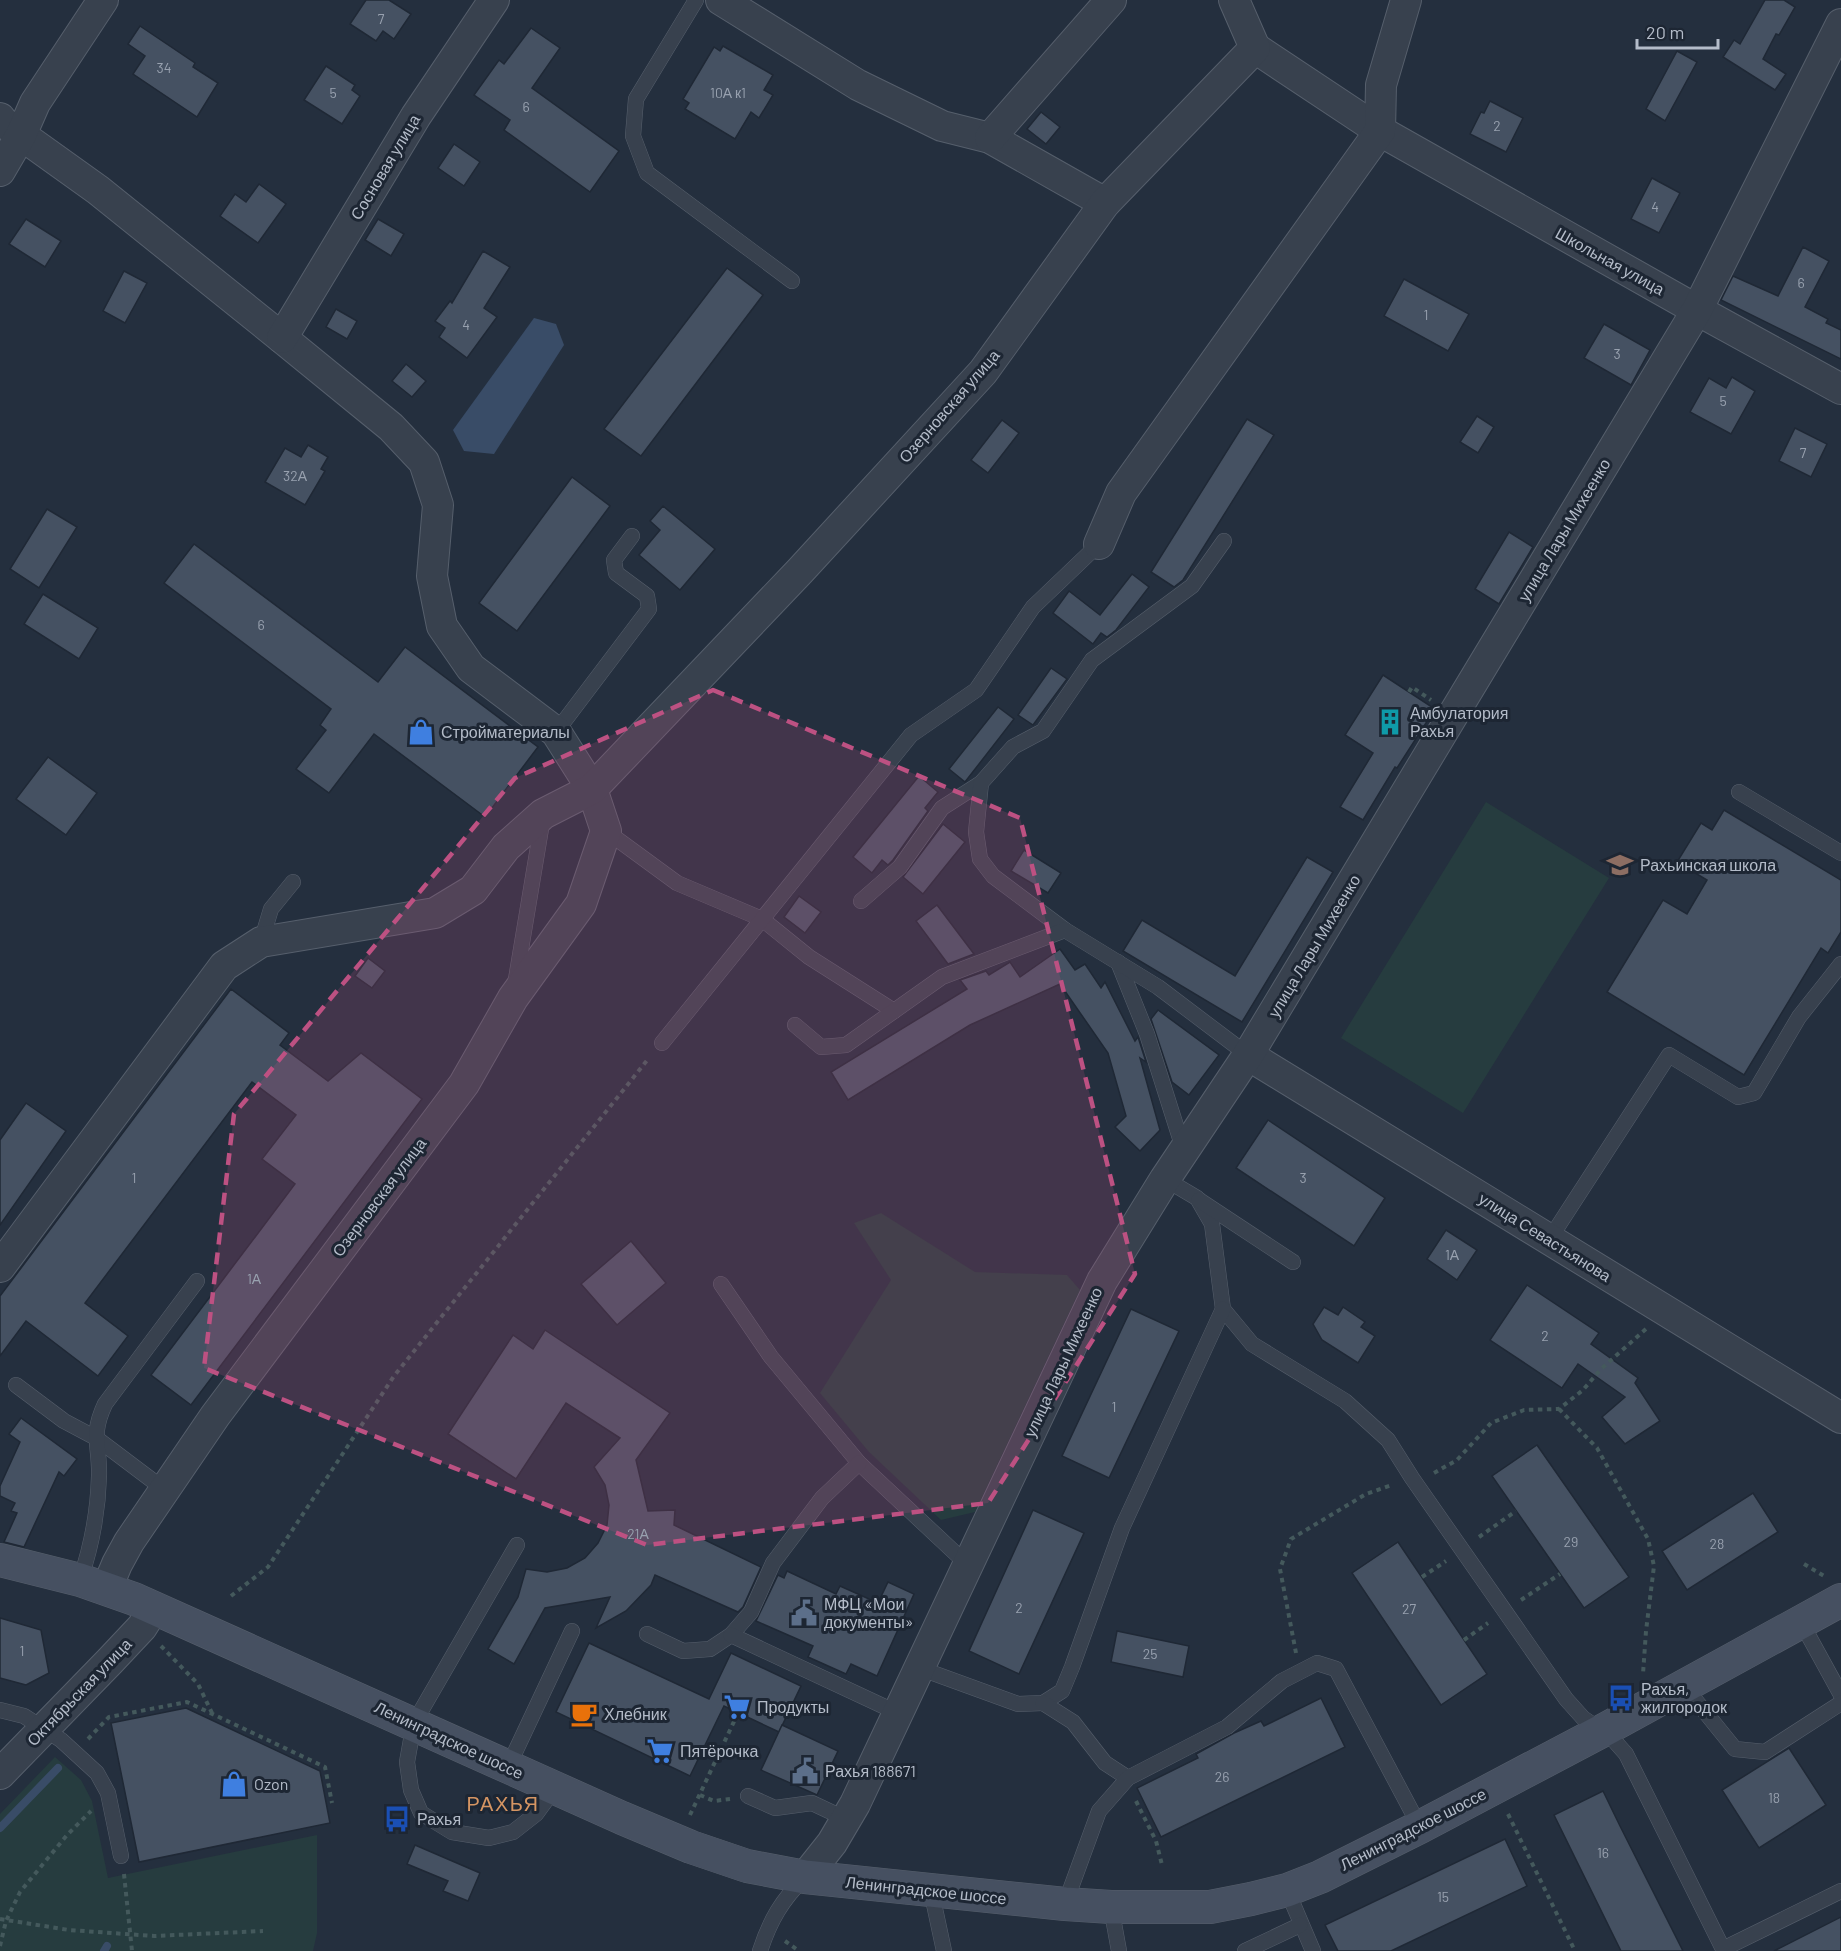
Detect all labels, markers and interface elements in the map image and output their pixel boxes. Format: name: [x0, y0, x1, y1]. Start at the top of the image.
house number: 7: [378, 10, 385, 27]
scale bar: [1637, 12, 1718, 50]
text: 20 m: [1646, 21, 1684, 43]
house number: 34: [157, 59, 171, 76]
house number: 5: [329, 84, 337, 101]
house number: 10А к1: [710, 84, 746, 101]
house number: 6: [522, 98, 530, 115]
street label: Сосновая улица: [346, 111, 423, 223]
house number: 2: [1493, 117, 1501, 134]
house number: 4: [1651, 198, 1659, 215]
street label: Школьная улица: [1552, 223, 1668, 298]
house number: 6: [1797, 274, 1805, 291]
house number: 1: [1424, 306, 1428, 323]
house number: 4: [462, 316, 470, 333]
street label: Озерновская улица: [894, 345, 1003, 466]
house number: 3: [1613, 345, 1621, 362]
house number: 5: [1719, 392, 1727, 409]
house number: 7: [1800, 444, 1807, 461]
street label: улица Лары Михеенко: [1513, 455, 1614, 604]
house number: 32А: [283, 467, 308, 484]
house number: 6: [257, 616, 265, 633]
place label: Амбулатория Рахья: [1410, 703, 1508, 740]
building icon: Амбулатория Рахья: [1375, 707, 1405, 737]
shop icon: Стройматериалы: [406, 717, 436, 747]
place label: Стройматериалы: [441, 722, 570, 741]
school or university icon: Рахьинская школа: [1605, 850, 1635, 880]
place label: Рахьинская школа: [1640, 855, 1776, 874]
street label: улица Лары Михеенко: [1263, 871, 1364, 1020]
street label: Озерновская улица: [328, 1134, 429, 1260]
house number: 1: [132, 1169, 136, 1186]
house number: 3: [1299, 1169, 1307, 1186]
street label: улица Севастьянова: [1476, 1188, 1615, 1285]
house number: 1А: [1445, 1246, 1460, 1263]
house number: 1А: [247, 1270, 262, 1287]
street label: улица Лары Михеенко: [1019, 1284, 1106, 1440]
house number: 2: [1541, 1327, 1549, 1344]
house number: 1: [1112, 1398, 1116, 1415]
house number: 21А: [627, 1525, 649, 1542]
house number: 29: [1564, 1533, 1578, 1550]
house number: 28: [1710, 1535, 1724, 1552]
place label: МФЦ «Мои документы»: [824, 1594, 913, 1631]
public building icon: МФЦ «Мои документы»: [789, 1598, 819, 1628]
house number: 2: [1015, 1599, 1023, 1616]
house number: 27: [1402, 1600, 1416, 1617]
street label: Октябрьская улица: [22, 1634, 135, 1749]
house number: 1: [20, 1642, 24, 1659]
house number: 25: [1143, 1645, 1157, 1662]
place label: Рахья, жилгородок: [1641, 1679, 1728, 1716]
bus stop icon: Рахья, жилгородок: [1606, 1683, 1636, 1713]
supermarket icon: Продукты: [722, 1692, 752, 1722]
street label: Ленинградское шоссе: [372, 1697, 527, 1782]
place label: Продукты: [757, 1697, 829, 1716]
cafe icon: Хлебник: [569, 1699, 599, 1729]
place label: Хлебник: [604, 1704, 668, 1723]
supermarket icon: Пятёрочка: [645, 1736, 675, 1766]
place label: Пятёрочка: [680, 1741, 759, 1760]
public building icon: Рахья 188671: [790, 1756, 820, 1786]
place label: Рахья 188671: [825, 1761, 916, 1780]
house number: 26: [1215, 1768, 1229, 1785]
shop icon: Ozon: [219, 1769, 249, 1799]
place label: Ozon: [254, 1774, 288, 1793]
street label: Ленинградское шоссе: [1336, 1783, 1489, 1874]
house number: 18: [1768, 1789, 1780, 1806]
district label: РАХЬЯ: [467, 1791, 539, 1815]
bus stop icon: Рахья: [382, 1804, 412, 1834]
place label: Рахья: [417, 1809, 461, 1828]
house number: 16: [1597, 1844, 1609, 1861]
street label: Ленинградское шоссе: [845, 1872, 1008, 1907]
house number: 15: [1437, 1888, 1449, 1905]

